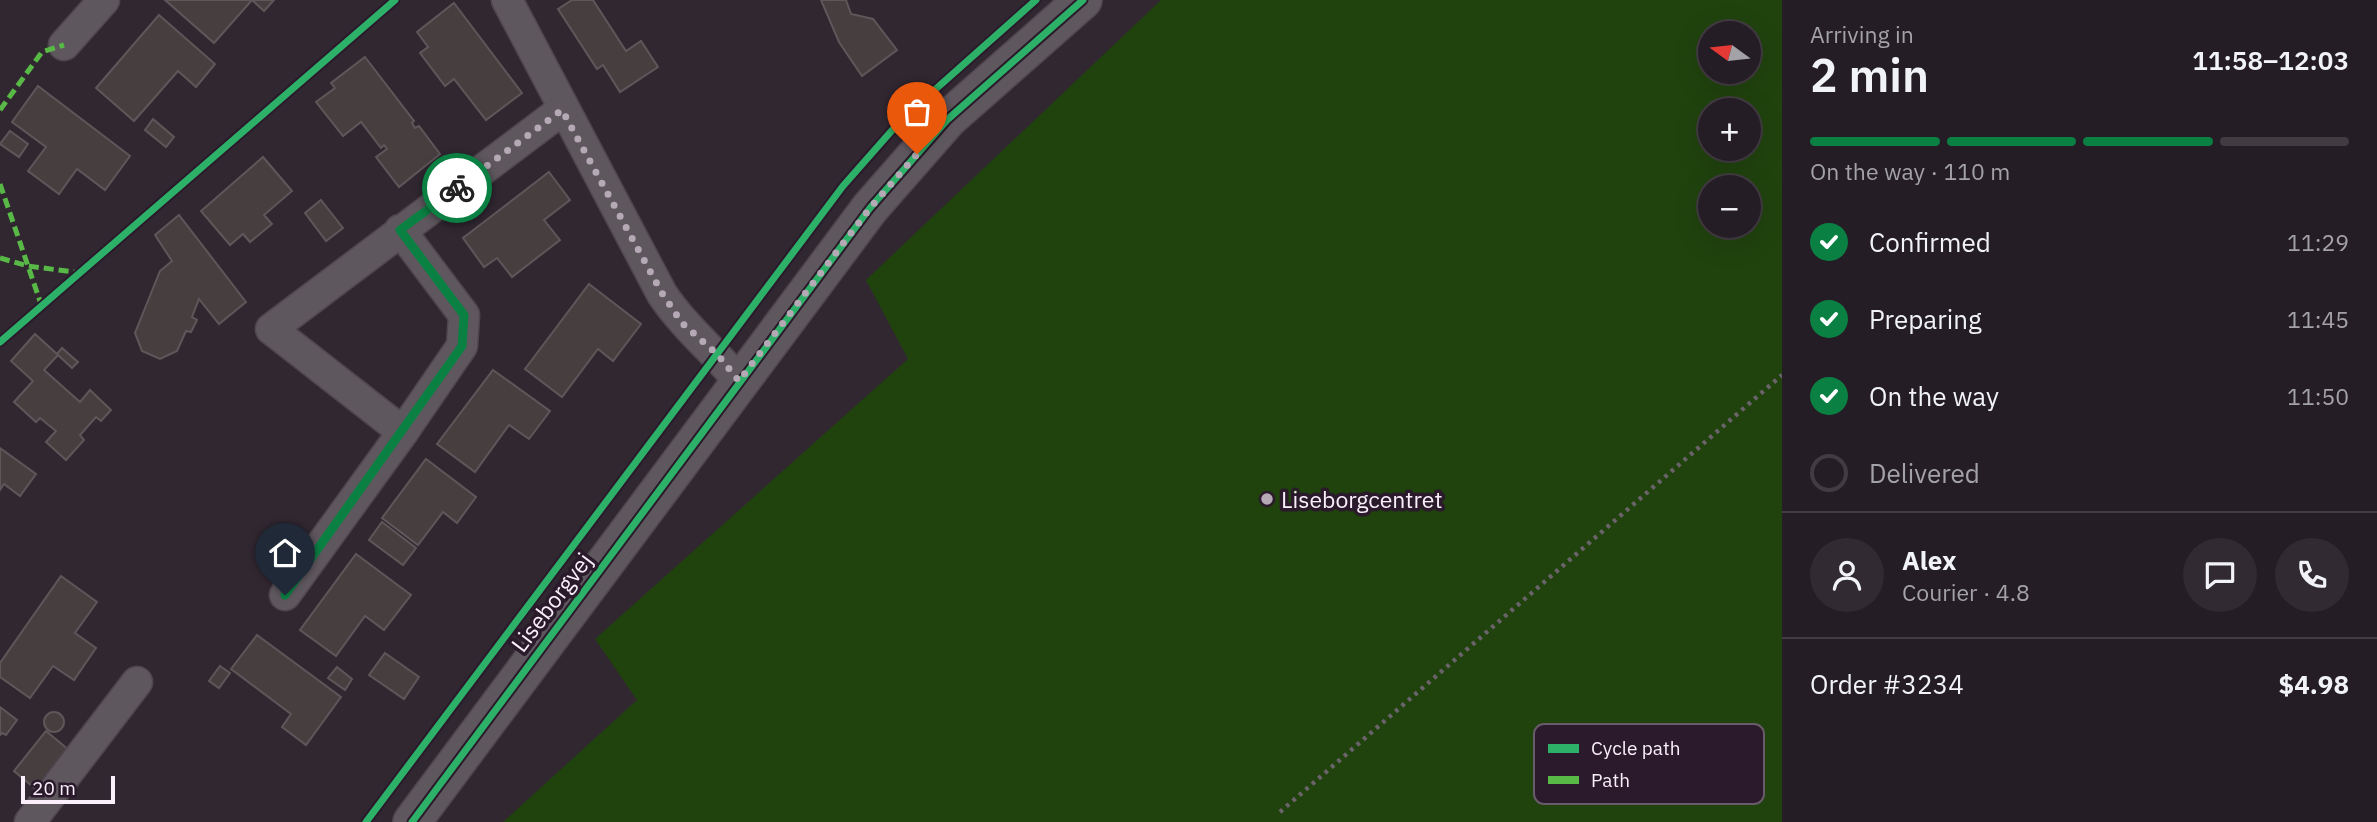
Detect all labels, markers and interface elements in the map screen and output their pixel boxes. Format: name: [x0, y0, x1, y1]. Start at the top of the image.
text: Arriving in: [1810, 19, 1914, 49]
north arrow: [1698, 21, 1760, 84]
map controls: [1698, 21, 1761, 238]
text: 11:58–12:03: [2192, 43, 2349, 77]
text: 2 min: [1810, 45, 1929, 105]
pin: [887, 82, 947, 154]
icon: bag: [898, 93, 936, 131]
button: +: [1698, 98, 1761, 161]
courier: [422, 153, 492, 223]
text: On the way · 110 m: [1810, 156, 2010, 186]
icon: bike: [438, 169, 476, 207]
button: −: [1698, 175, 1761, 238]
icon: check: [1810, 223, 1848, 261]
text: Confirmed: [1869, 225, 1991, 259]
text: 11:29: [2287, 227, 2349, 257]
icon: check: [1810, 300, 1848, 338]
text: Preparing: [1869, 302, 1982, 336]
text: 11:45: [2287, 304, 2349, 334]
icon: check: [1810, 377, 1848, 415]
text: On the way: [1869, 379, 1999, 413]
text: 11:50: [2287, 381, 2349, 411]
text: Delivered: [1869, 456, 1980, 490]
place label: Liseborgcentret: [1281, 484, 1442, 514]
marker: Liseborgcentret: [1259, 491, 1275, 507]
pin: [255, 523, 315, 595]
icon: home: [266, 534, 304, 572]
button: person: [1810, 538, 1884, 612]
button: chat: [2183, 538, 2257, 612]
button: phone: [2275, 538, 2349, 612]
text: Alex: [1902, 543, 1956, 577]
street label: Liseborgvej: [504, 546, 598, 658]
text: Courier · 4.8: [1902, 577, 2030, 607]
text: Order #3234: [1810, 667, 1964, 701]
text: $4.98: [2279, 667, 2349, 701]
legend: [1534, 724, 1764, 804]
text: Cycle path: [1591, 736, 1680, 760]
text: Path: [1591, 768, 1630, 792]
scale bar: [21, 773, 116, 805]
text: 20 m: [32, 776, 76, 800]

